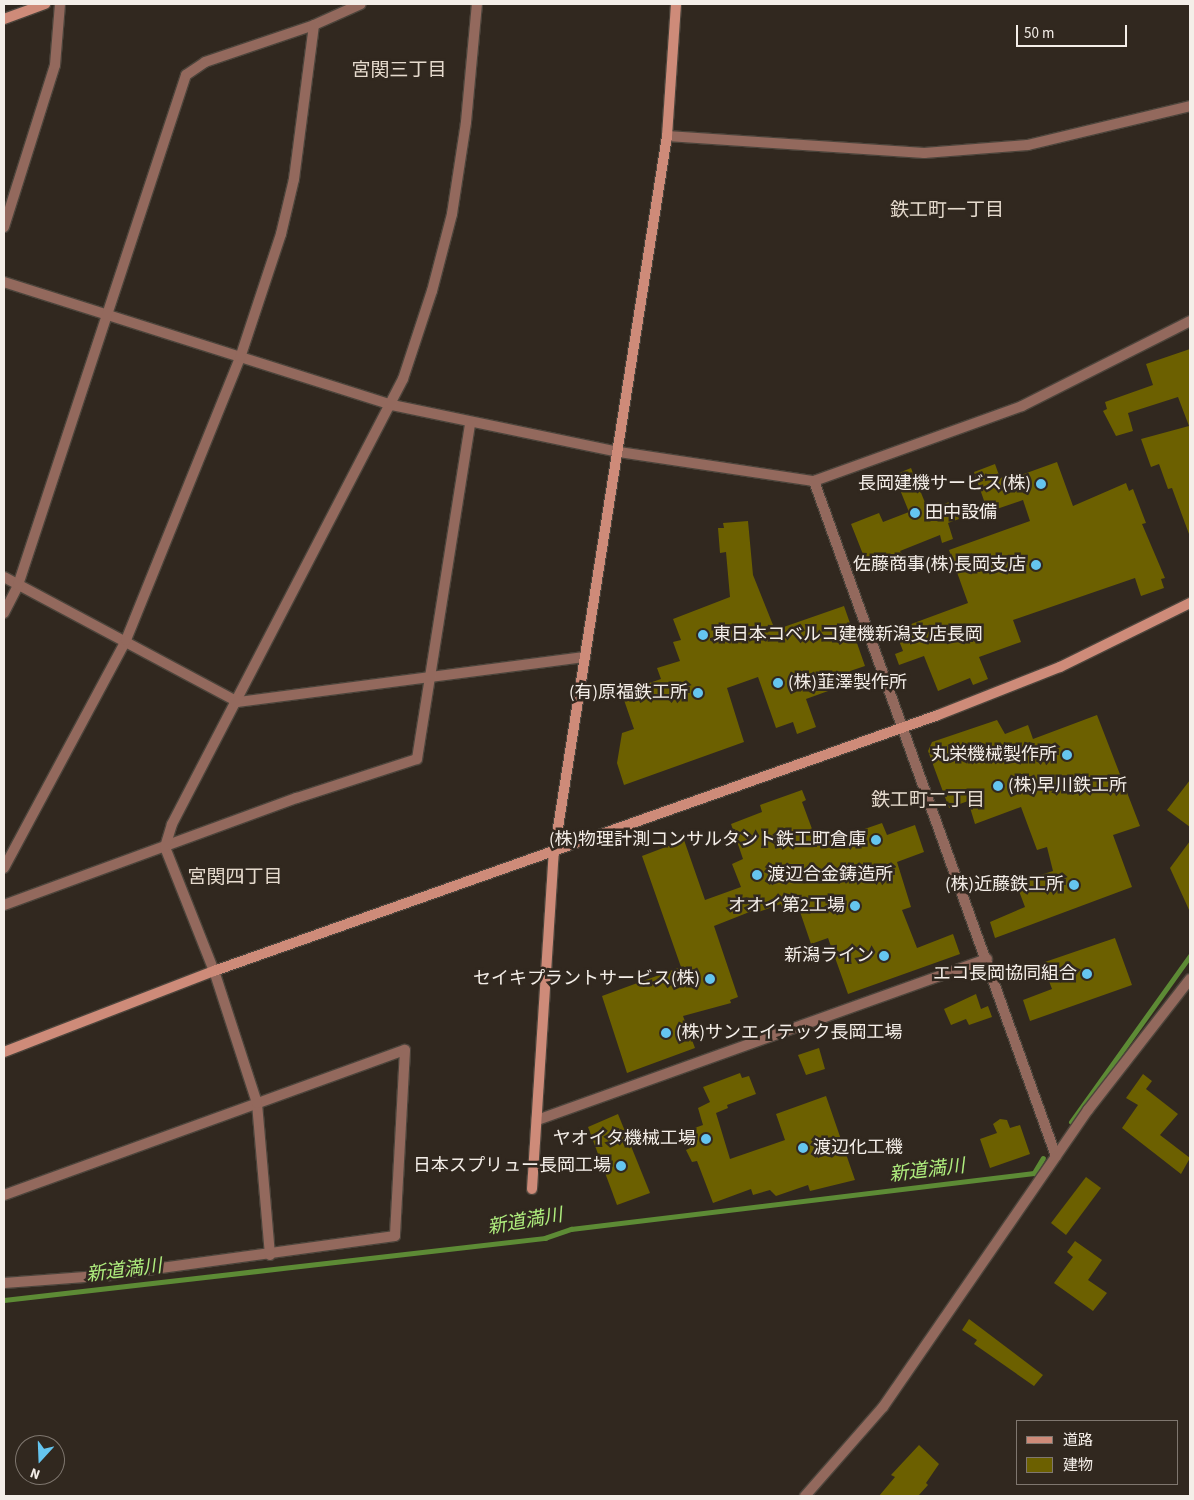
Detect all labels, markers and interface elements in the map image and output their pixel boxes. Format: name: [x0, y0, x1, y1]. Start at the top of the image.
scale bar: [1019, 15, 1130, 47]
text: 50 m: [1024, 23, 1054, 44]
district label: 宮関三丁目: [352, 60, 446, 82]
district label: 鉄工町一丁目: [890, 200, 1004, 222]
place label: 長岡建機サービス(株): [858, 473, 1031, 495]
marker: 長岡建機サービス(株): [1035, 478, 1047, 490]
place label: 田中設備: [925, 502, 997, 524]
marker: 田中設備: [909, 507, 921, 519]
place label: 佐藤商事(株)長岡支店: [853, 554, 1026, 576]
marker: 佐藤商事(株)長岡支店: [1030, 559, 1042, 571]
place label: 東日本コベルコ建機新潟支店長岡: [713, 624, 983, 646]
marker: 東日本コベルコ建機新潟支店長岡: [697, 629, 709, 641]
place label: (株)韮澤製作所: [788, 672, 907, 694]
marker: (株)韮澤製作所: [772, 677, 784, 689]
place label: (有)原福鉄工所: [569, 682, 688, 704]
marker: (有)原福鉄工所: [692, 687, 704, 699]
place label: 丸栄機械製作所: [931, 744, 1057, 766]
marker: 丸栄機械製作所: [1061, 749, 1073, 761]
place label: (株)早川鉄工所: [1008, 775, 1127, 797]
marker: (株)早川鉄工所: [992, 780, 1004, 792]
district label: 鉄工町二丁目: [871, 790, 985, 812]
place label: (株)物理計測コンサルタント鉄工町倉庫: [549, 829, 866, 851]
marker: (株)物理計測コンサルタント鉄工町倉庫: [870, 834, 882, 846]
place label: 渡辺合金鋳造所: [767, 864, 893, 886]
district label: 宮関四丁目: [188, 867, 282, 889]
marker: 渡辺合金鋳造所: [751, 869, 763, 881]
place label: (株)近藤鉄工所: [945, 874, 1064, 896]
marker: (株)近藤鉄工所: [1068, 879, 1080, 891]
place label: オオイ第2工場: [728, 895, 845, 917]
marker: オオイ第2工場: [849, 900, 861, 912]
place label: 新潟ライン: [784, 945, 874, 967]
marker: 新潟ライン: [878, 950, 890, 962]
place label: エコ長岡協同組合: [933, 963, 1077, 985]
place label: セイキプラントサービス(株): [473, 968, 700, 990]
marker: エコ長岡協同組合: [1081, 968, 1093, 980]
marker: セイキプラントサービス(株): [704, 973, 716, 985]
place label: (株)サンエイテック長岡工場: [676, 1022, 903, 1044]
marker: (株)サンエイテック長岡工場: [660, 1027, 672, 1039]
place label: ヤオイタ機械工場: [552, 1128, 696, 1150]
marker: ヤオイタ機械工場: [700, 1133, 712, 1145]
place label: 渡辺化工機: [813, 1137, 903, 1159]
marker: 渡辺化工機: [797, 1142, 809, 1154]
place label: 日本スプリュー長岡工場: [413, 1155, 611, 1177]
water label: 新道満川: [888, 1155, 966, 1187]
marker: 日本スプリュー長岡工場: [615, 1160, 627, 1172]
water label: 新道満川: [486, 1204, 564, 1240]
water label: 新道満川: [85, 1255, 163, 1287]
legend: [1016, 1420, 1179, 1485]
text: 道路: [1063, 1430, 1093, 1451]
north arrow: [15, 1435, 65, 1485]
text: 建物: [1063, 1455, 1093, 1476]
text: N: [27, 1462, 43, 1484]

